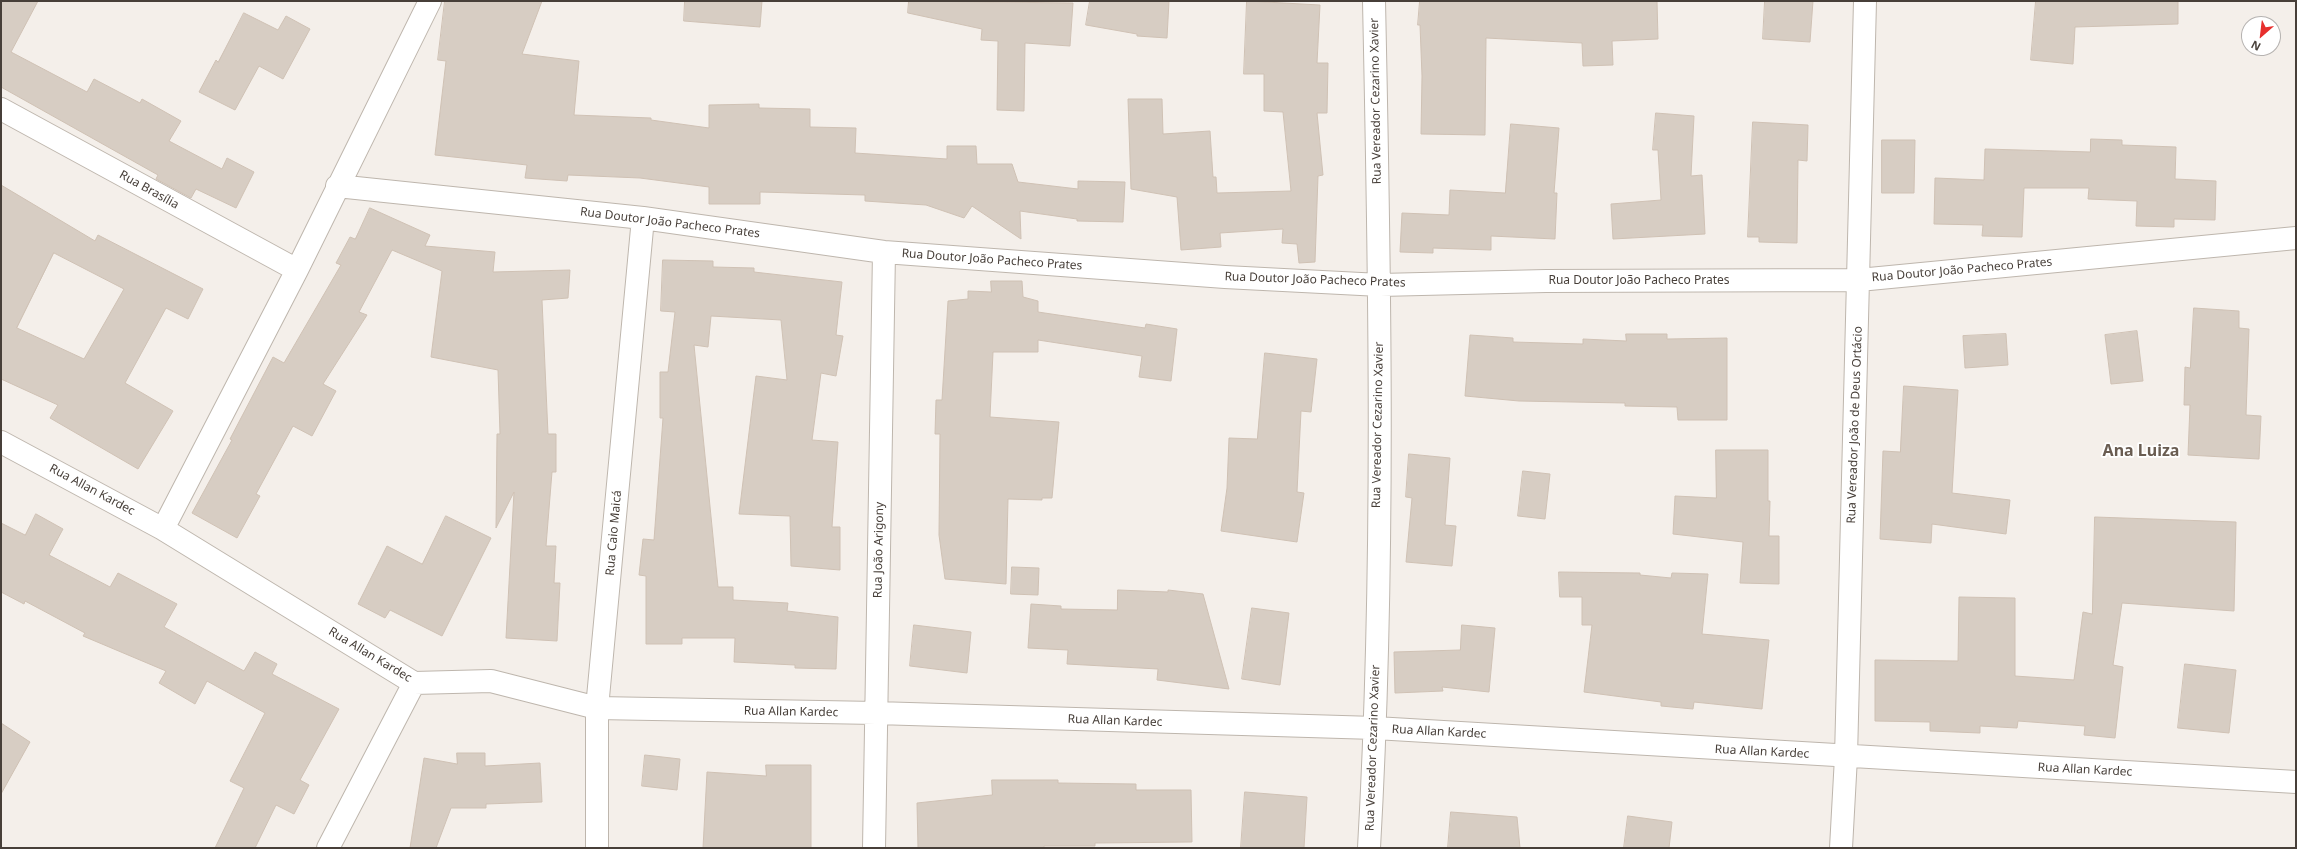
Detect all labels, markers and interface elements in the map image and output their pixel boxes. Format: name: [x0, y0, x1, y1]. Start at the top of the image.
north arrow: [2241, 16, 2281, 56]
street label: Rua Vereador Cezarino Xavier: [1367, 18, 1385, 184]
text: N: [2248, 37, 2263, 55]
street label: Rua Brasília: [117, 168, 181, 212]
street label: Rua Doutor João Pacheco Prates: [579, 205, 761, 241]
street label: Rua Doutor João Pacheco Prates: [901, 247, 1083, 273]
street label: Rua Doutor João Pacheco Prates: [1871, 255, 2053, 285]
street label: Rua Doutor João Pacheco Prates: [1224, 270, 1406, 290]
street label: Rua Doutor João Pacheco Prates: [1548, 274, 1730, 288]
street label: Rua Vereador João de Deus Ortácio: [1844, 326, 1866, 524]
street label: Rua Vereador Cezarino Xavier: [1369, 342, 1387, 508]
district label: Ana Luiza: [2103, 441, 2179, 461]
street label: Rua Allan Kardec: [47, 461, 137, 519]
street label: Rua Caio Maicá: [603, 490, 625, 576]
street label: Rua João Arigony: [871, 502, 887, 598]
street label: Rua Allan Kardec: [326, 624, 414, 686]
street label: Rua Vereador Cezarino Xavier: [1363, 665, 1383, 831]
street label: Rua Allan Kardec: [744, 704, 838, 720]
street label: Rua Allan Kardec: [1067, 712, 1163, 730]
street label: Rua Allan Kardec: [1391, 722, 1487, 742]
street label: Rua Allan Kardec: [1714, 742, 1810, 762]
street label: Rua Allan Kardec: [2037, 760, 2133, 780]

